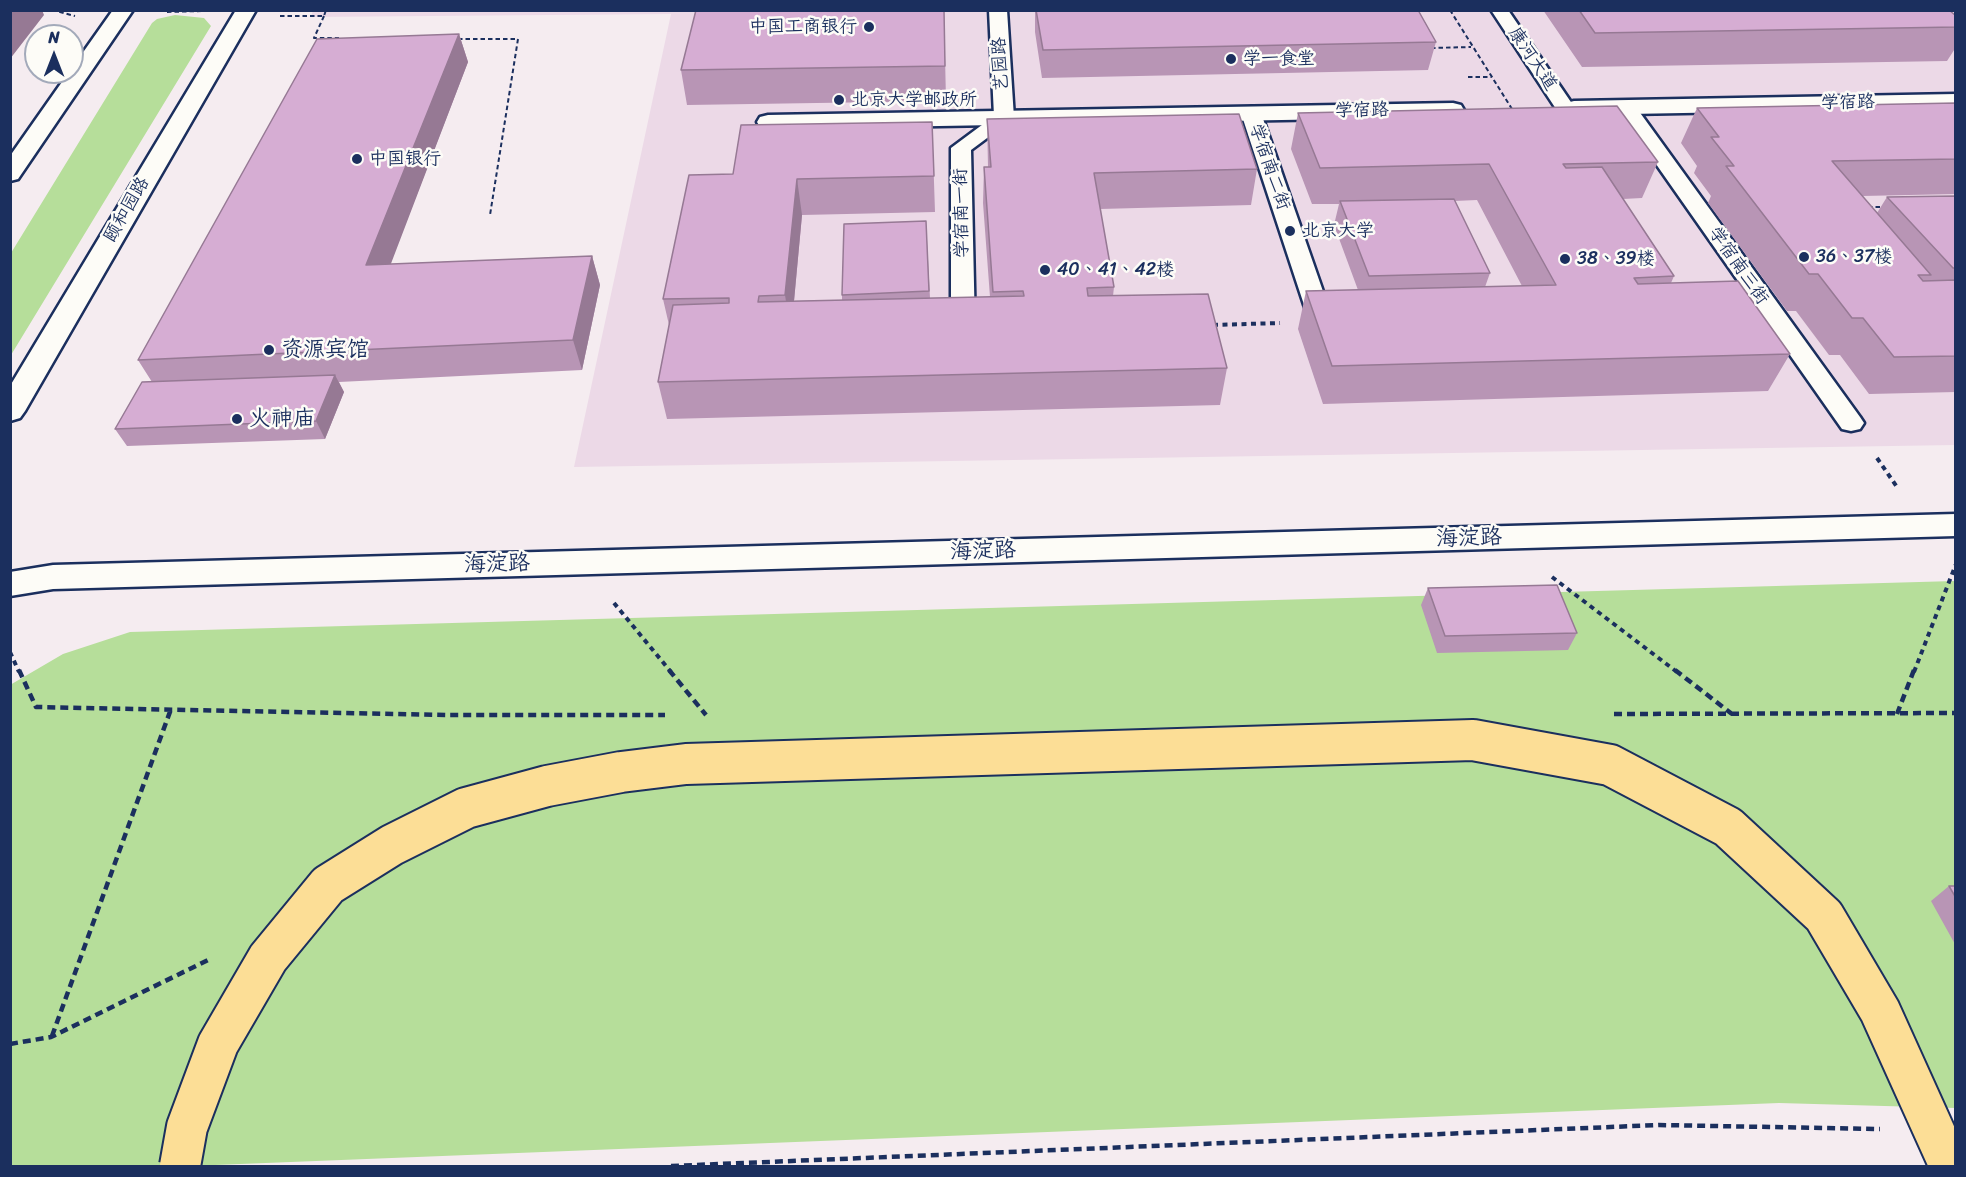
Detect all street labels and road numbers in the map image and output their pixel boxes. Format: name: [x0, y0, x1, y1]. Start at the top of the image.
street label: 康河大道: [1503, 23, 1561, 95]
street label: 艺园路: [989, 36, 1013, 92]
street label: 学宿路: [1821, 92, 1875, 114]
street label: 学宿路: [1335, 100, 1389, 122]
street label: 学宿南二街: [1244, 121, 1294, 213]
street label: 学宿南一街: [950, 168, 974, 258]
street label: 颐和园路: [100, 173, 154, 247]
street label: 学宿南三街: [1703, 223, 1773, 309]
street label: 海淀路: [1436, 525, 1502, 553]
street label: 海淀路: [950, 538, 1016, 566]
street label: 海淀路: [464, 551, 530, 579]

